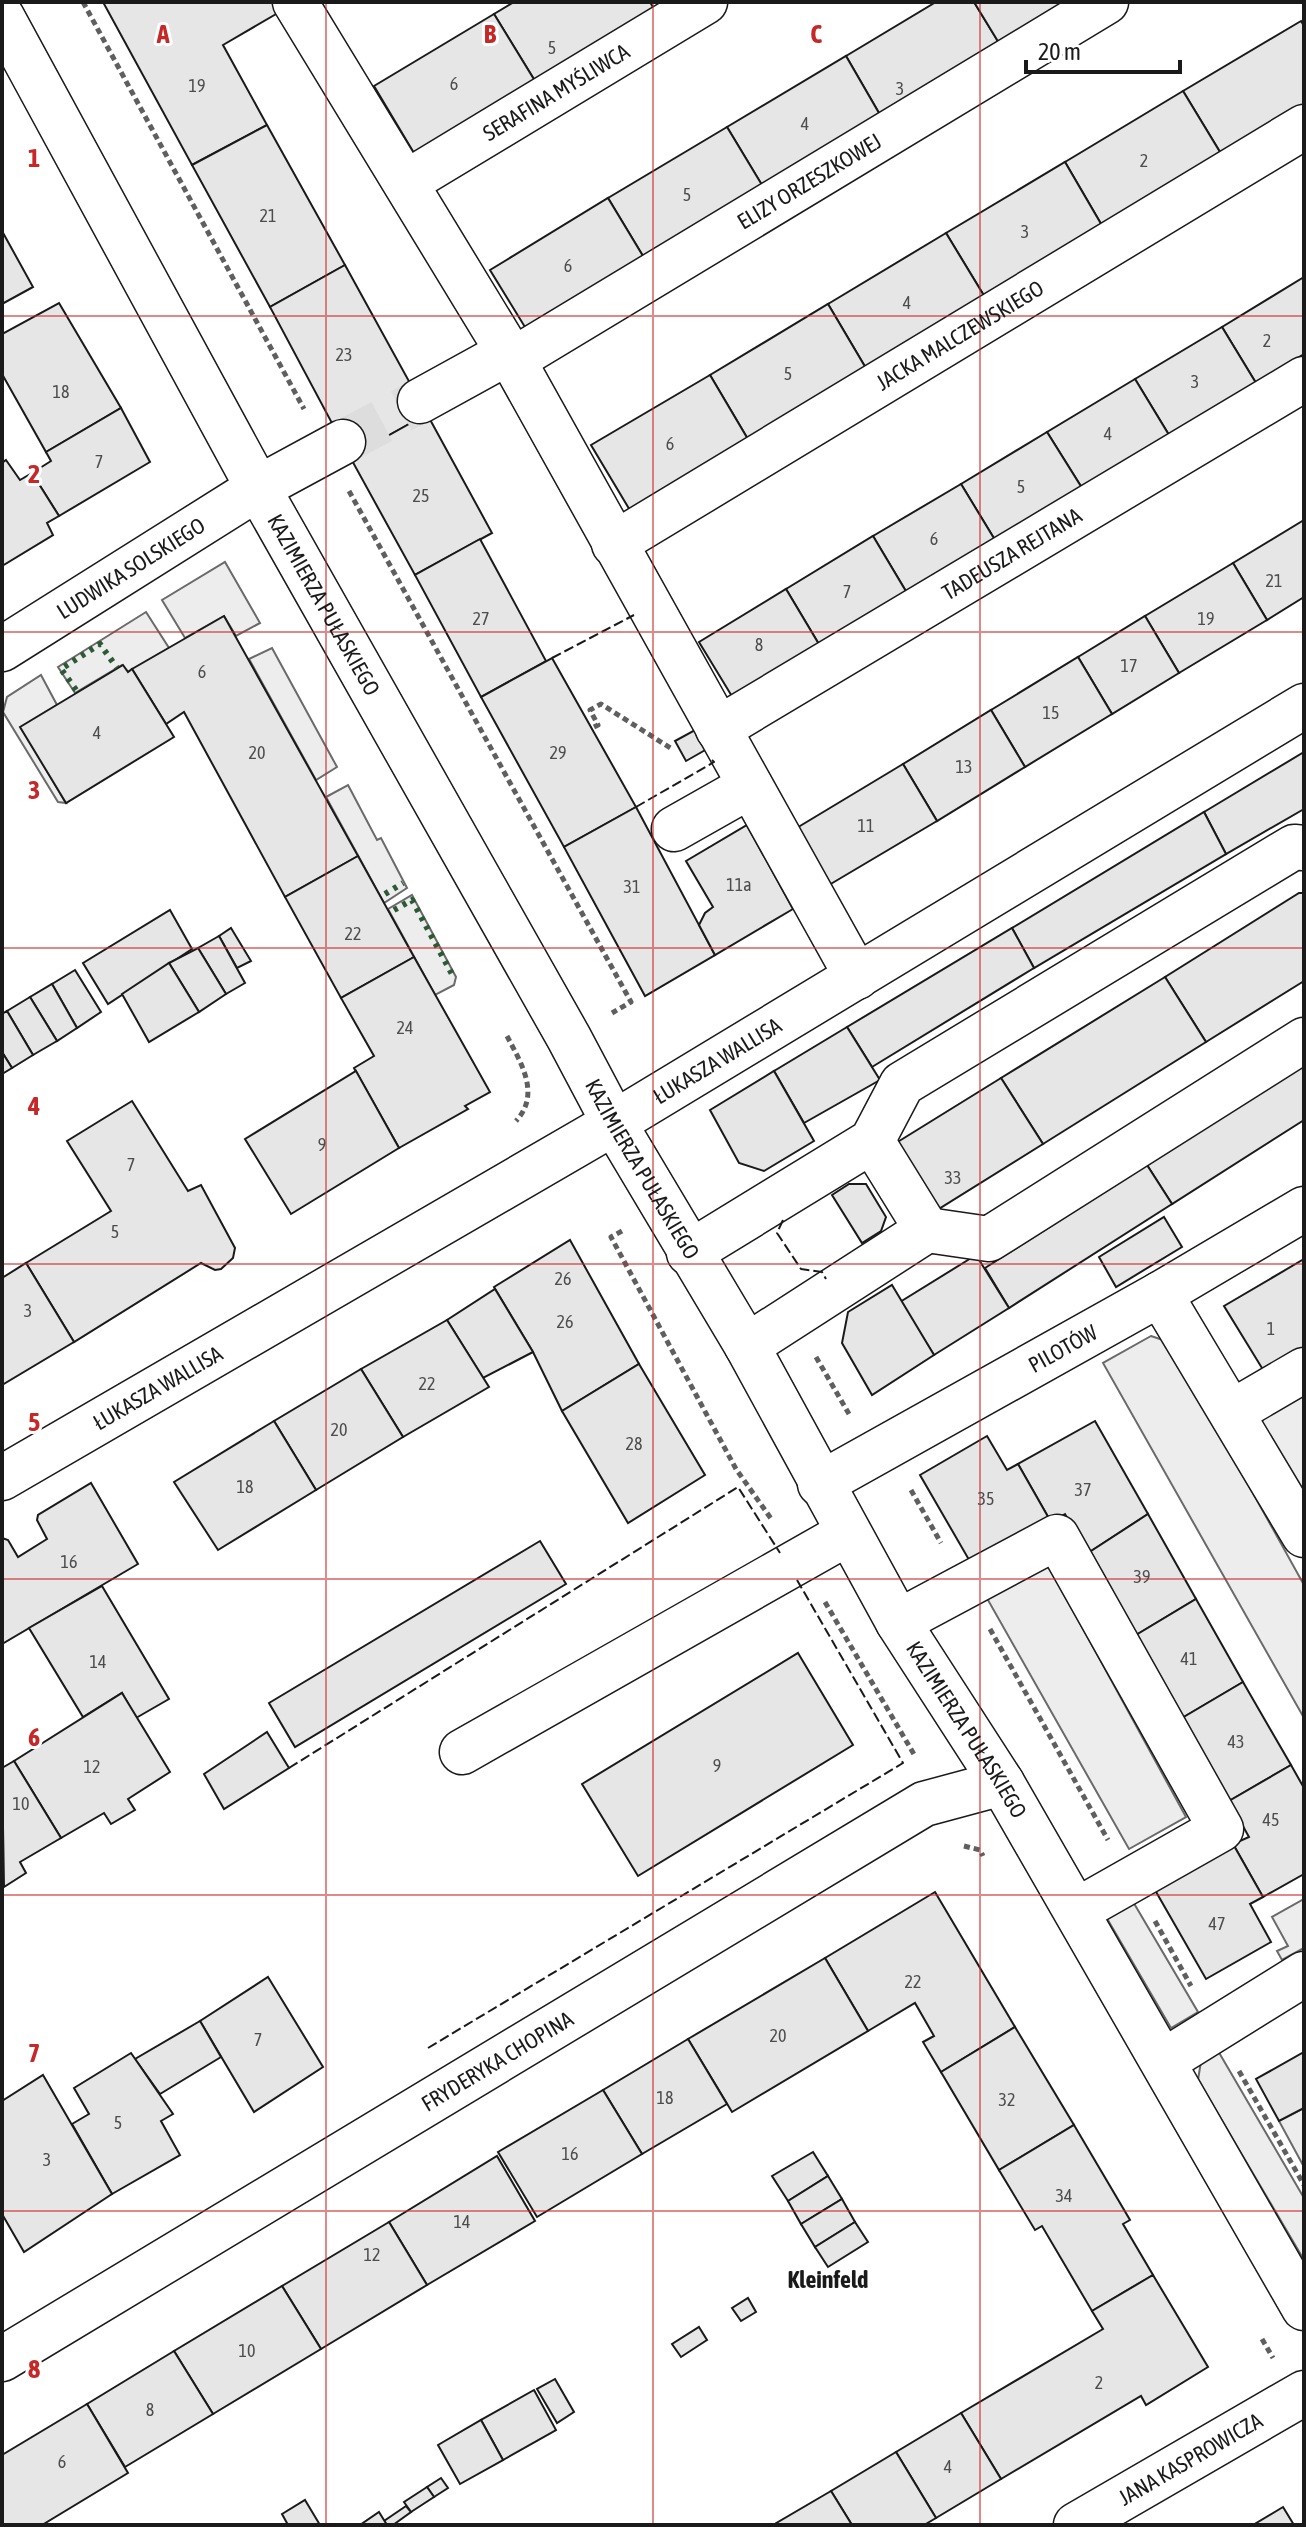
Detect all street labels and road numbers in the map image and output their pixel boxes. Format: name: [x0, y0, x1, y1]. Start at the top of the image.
street label: SERAFINA MYŚLIWCA: [478, 38, 634, 146]
street label: ELIZY ORZESZKOWEJ: [732, 128, 886, 235]
street label: JACKA MALCZEWSKIEGO: [871, 275, 1048, 395]
street label: TADEUSZA REJTANA: [937, 502, 1086, 605]
street label: KAZIMIERZA PUŁASKIEGO: [262, 509, 385, 700]
street label: LUDWIKA SOLSKIEGO: [52, 512, 210, 624]
street label: ŁUKASZA WALLISA: [648, 1012, 786, 1109]
street label: KAZIMIERZA PUŁASKIEGO: [580, 1074, 705, 1264]
street label: PILOTÓW: [1024, 1319, 1102, 1378]
street label: ŁUKASZA WALLISA: [88, 1340, 227, 1435]
street label: KAZIMIERZA PUŁASKIEGO: [901, 1636, 1032, 1822]
street label: FRYDERYKA CHOPINA: [417, 2005, 578, 2116]
street label: JANA KASPROWICZA: [1114, 2407, 1267, 2511]

